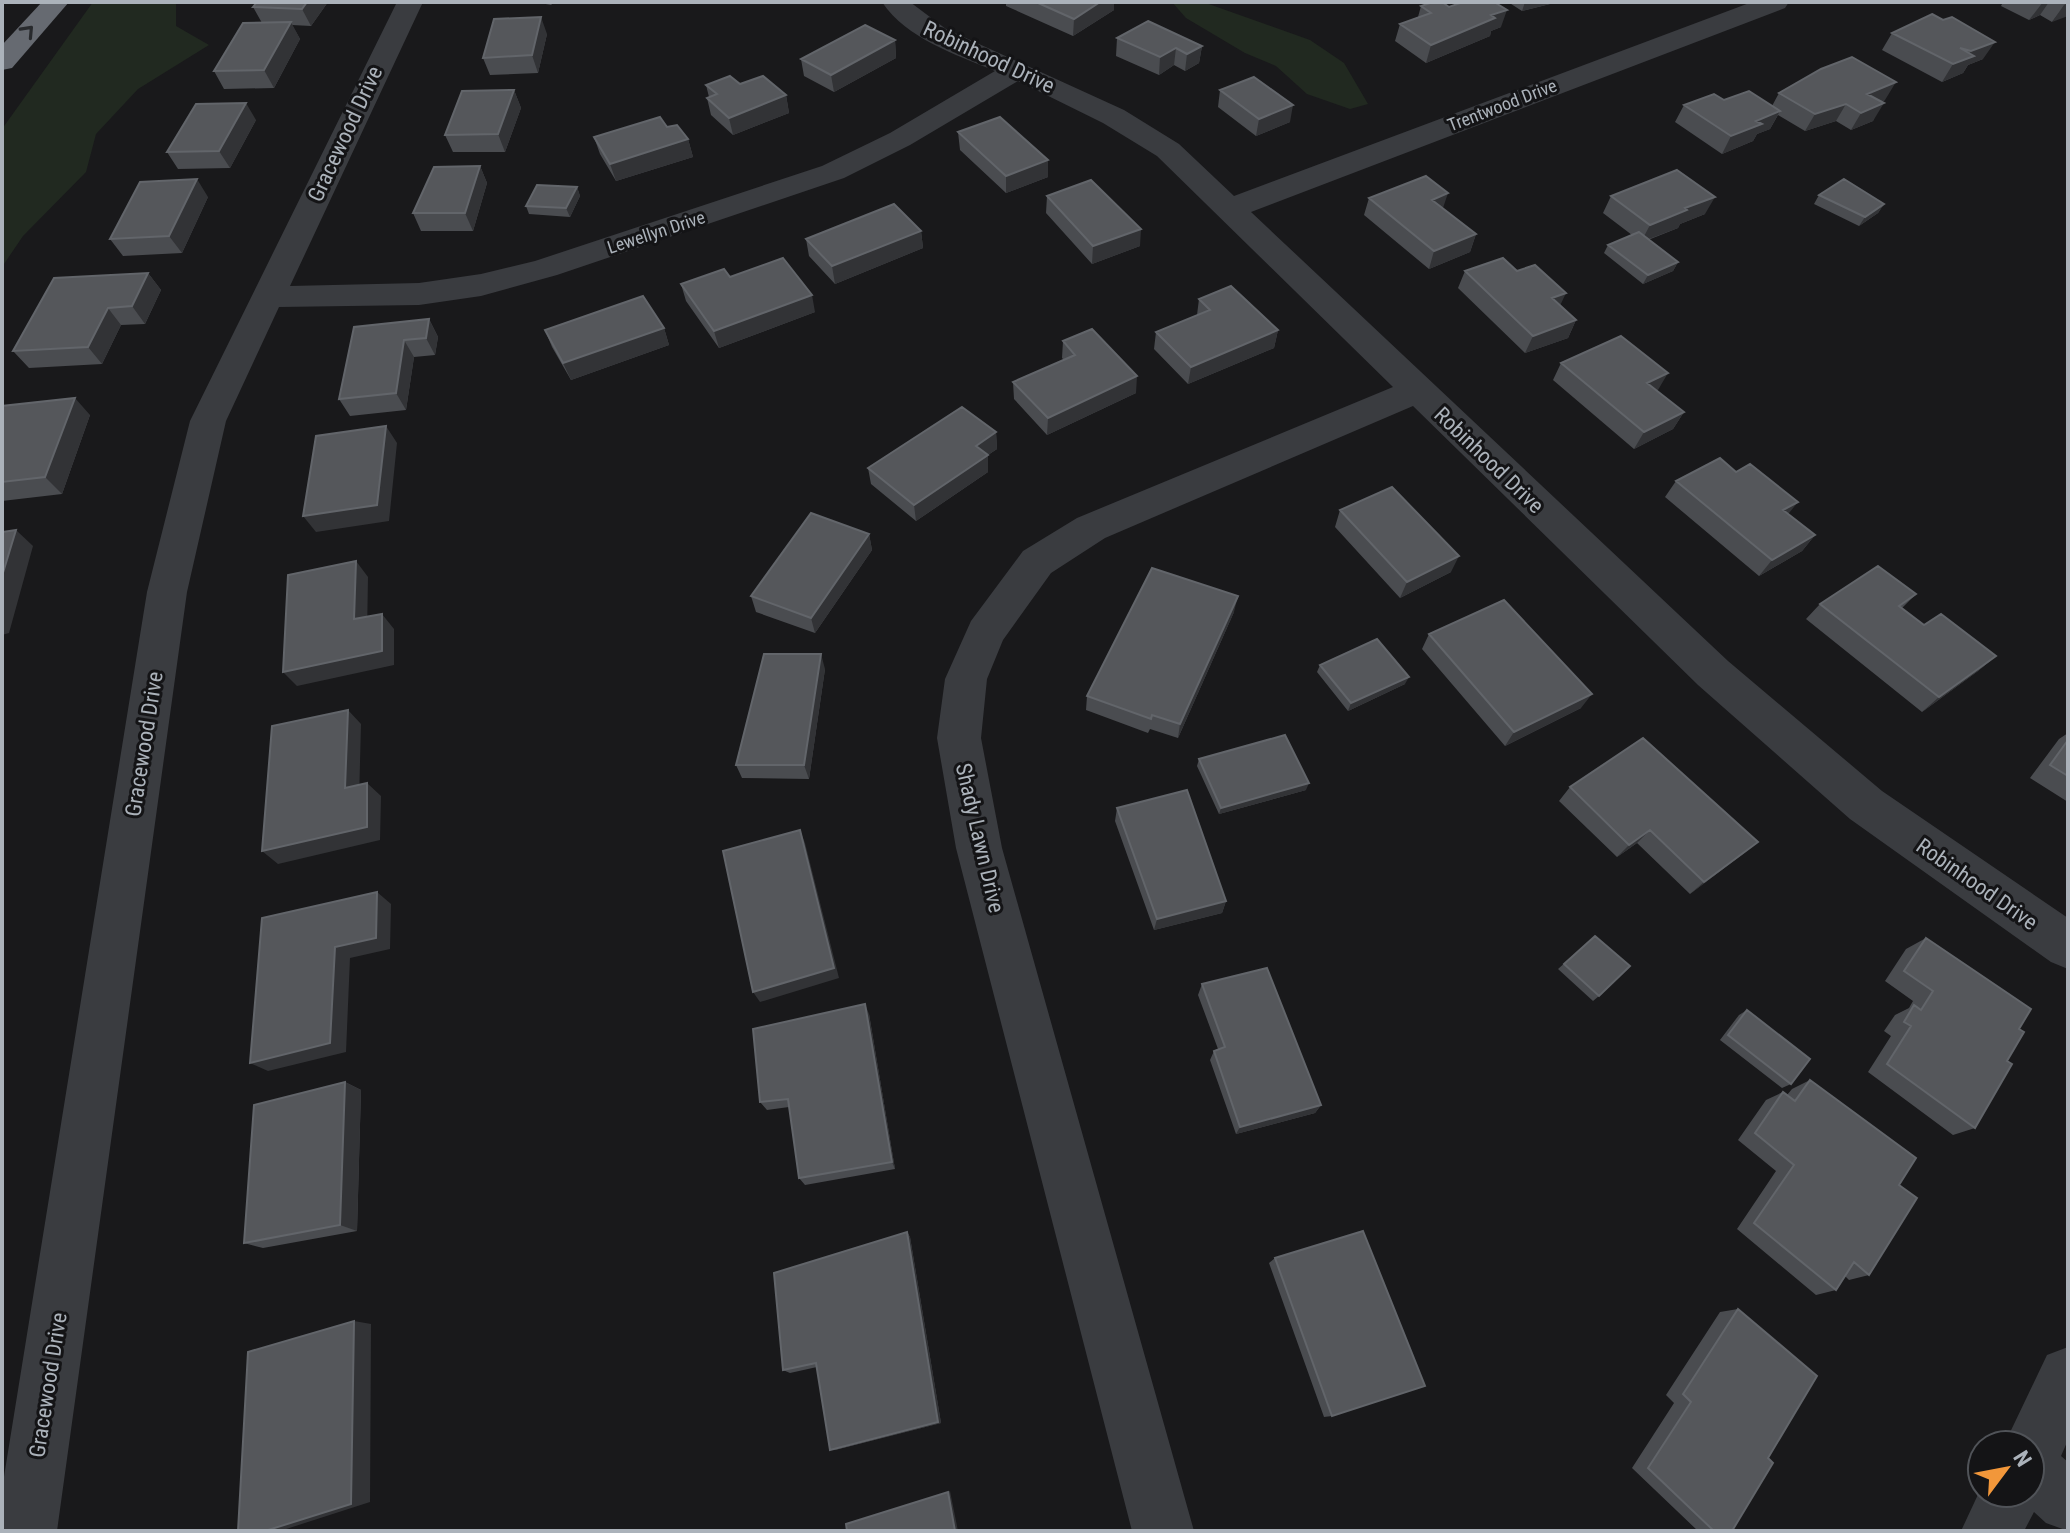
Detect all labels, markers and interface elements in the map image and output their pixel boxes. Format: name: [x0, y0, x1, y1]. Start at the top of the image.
street label: Robinhood Drive: [919, 16, 1059, 98]
one-way arrow: [19, 26, 33, 41]
street label: Gracewood Drive: [303, 62, 387, 206]
street label: Trentwood Drive: [1444, 75, 1560, 135]
street label: Lewellyn Drive: [604, 206, 708, 258]
street label: Robinhood Drive: [1429, 402, 1549, 518]
street label: Gracewood Drive: [120, 670, 168, 818]
street label: Shady Lawn Drive: [951, 761, 1009, 915]
street label: Robinhood Drive: [1912, 833, 2042, 935]
street label: Gracewood Drive: [24, 1311, 72, 1459]
north arrow: [1966, 1429, 2046, 1509]
text: N: [2008, 1446, 2037, 1471]

